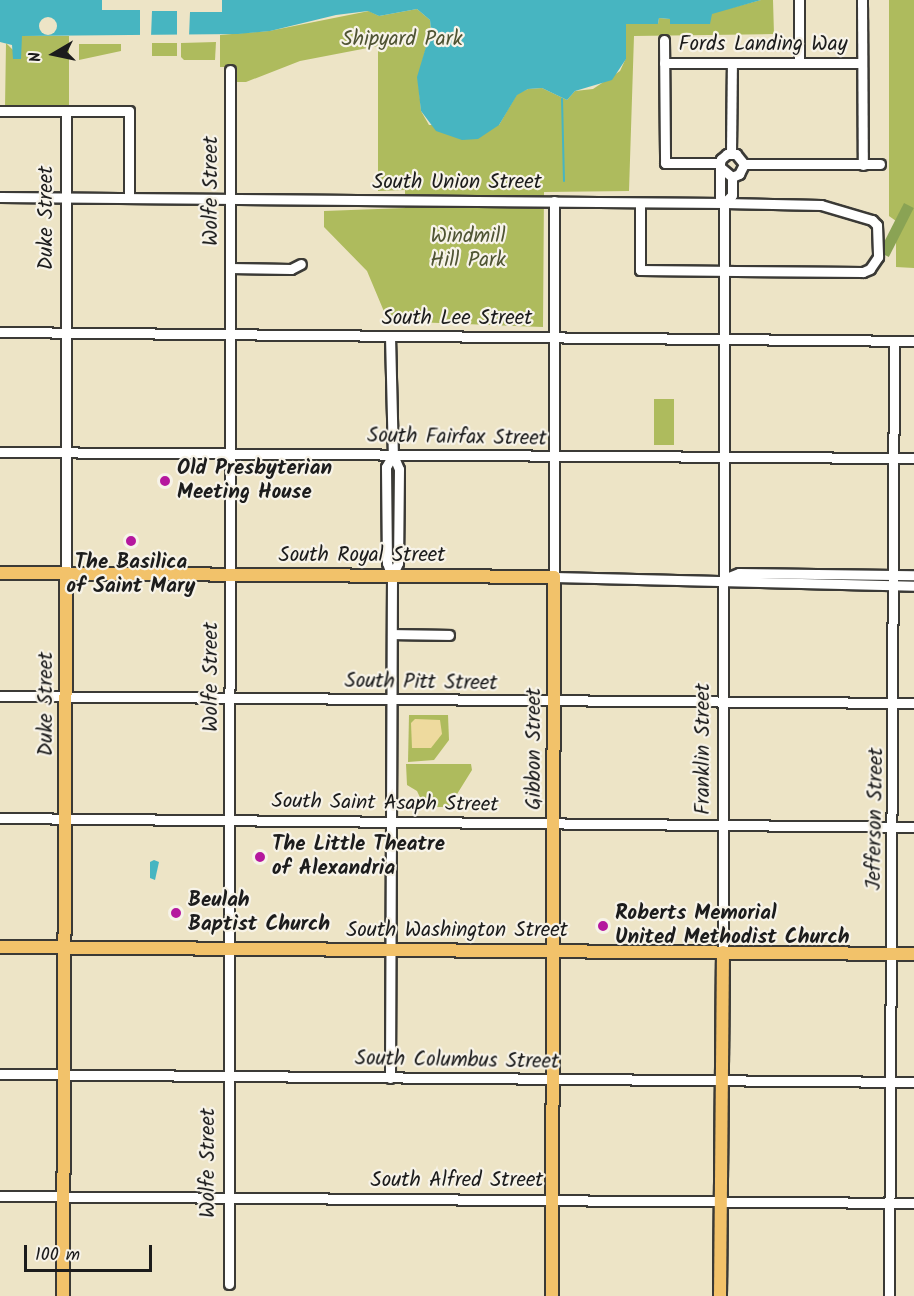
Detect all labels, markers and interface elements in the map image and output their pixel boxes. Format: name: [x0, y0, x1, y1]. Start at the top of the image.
north arrow: [24, 24, 84, 84]
park label: Shipyard Park: [341, 27, 463, 53]
street label: Fords Landing Way: [679, 32, 847, 58]
text: N: [23, 50, 49, 64]
street label: Wolfe Street: [199, 136, 225, 246]
street label: Duke Street: [34, 166, 60, 270]
street label: South Union Street: [372, 170, 542, 196]
park label: Windmill Hill Park: [430, 224, 506, 274]
street label: South Lee Street: [382, 306, 532, 332]
street label: South Fairfax Street: [367, 424, 547, 452]
place label: Old Presbyterian Meeting House: [177, 456, 332, 506]
marker: Old Presbyterian Meeting House: [158, 474, 172, 488]
marker: The Basilica of Saint Mary: [124, 534, 138, 548]
street label: South Royal Street: [279, 543, 445, 569]
place label: The Basilica of Saint Mary: [67, 550, 195, 600]
street label: Wolfe Street: [199, 622, 225, 732]
street label: Duke Street: [34, 652, 60, 756]
street label: South Pitt Street: [344, 669, 498, 697]
street label: Franklin Street: [691, 683, 717, 815]
street label: Gibbon Street: [522, 688, 548, 810]
street label: Jefferson Street: [862, 747, 890, 891]
street label: South Saint Asaph Street: [271, 789, 499, 819]
place label: The Little Theatre of Alexandria: [272, 832, 445, 882]
marker: The Little Theatre of Alexandria: [253, 850, 267, 864]
place label: Beulah Baptist Church: [188, 888, 330, 938]
place label: Roberts Memorial United Methodist Church: [615, 901, 850, 951]
marker: Beulah Baptist Church: [169, 906, 183, 920]
street label: South Washington Street: [346, 918, 568, 944]
marker: Roberts Memorial United Methodist Church: [596, 919, 610, 933]
street label: South Columbus Street: [355, 1047, 559, 1075]
street label: Wolfe Street: [196, 1108, 222, 1218]
street label: South Alfred Street: [371, 1168, 543, 1194]
scale bar: [27, 1233, 154, 1271]
text: 100 m: [35, 1241, 80, 1270]

